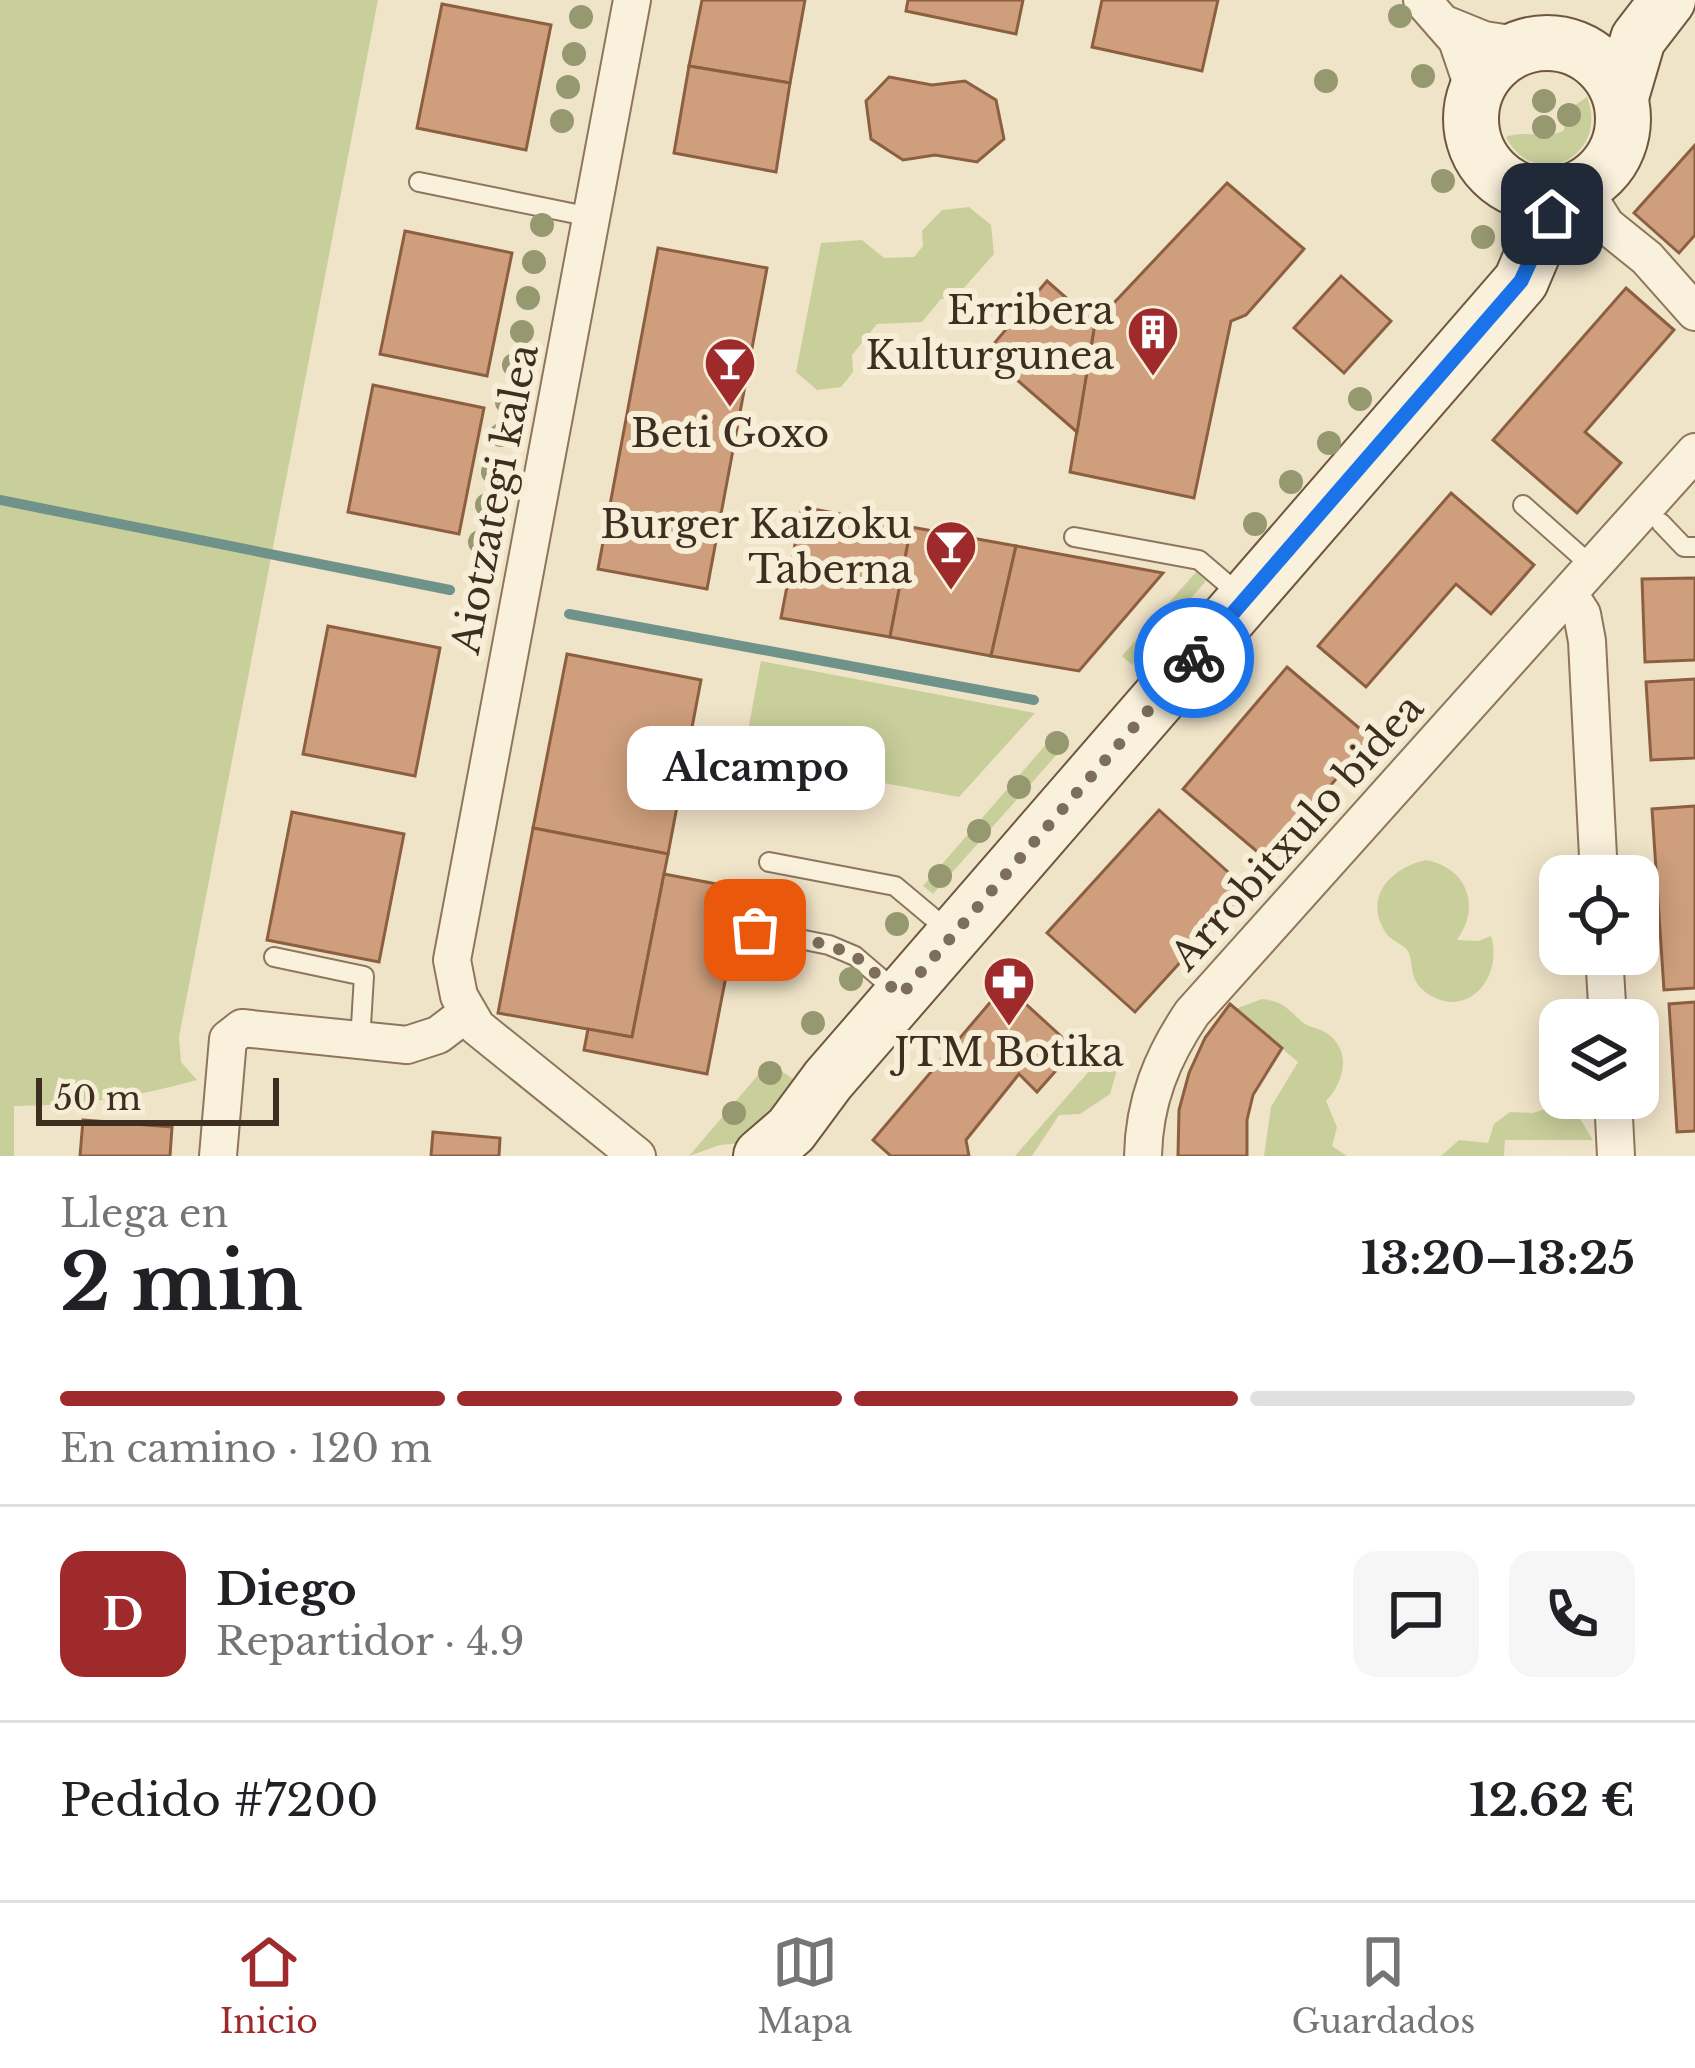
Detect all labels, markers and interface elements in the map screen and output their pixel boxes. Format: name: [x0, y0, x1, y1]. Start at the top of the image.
pin: [1501, 163, 1603, 265]
icon: home: [1519, 181, 1585, 247]
place label: Erribera Kulturgunea: [865, 286, 1114, 380]
building icon: Erribera Kulturgunea: [1125, 304, 1181, 378]
bar icon: Beti Goxo: [702, 335, 758, 409]
street label: Aiotzategi kalea: [441, 340, 549, 659]
place label: Beti Goxo: [631, 409, 829, 458]
place label: Burger Kaizoku Taberna: [601, 500, 912, 594]
bar icon: Burger Kaizoku Taberna: [923, 518, 979, 592]
courier: [1134, 598, 1254, 718]
icon: bike: [1161, 625, 1227, 691]
street label: Arrobitxulo bidea: [1160, 684, 1434, 981]
callout: Alcampo: [626, 726, 884, 810]
text: Alcampo: [663, 743, 849, 792]
map controls: [1539, 855, 1659, 1119]
button: locate: [1539, 855, 1659, 975]
pin: [704, 879, 806, 981]
icon: bag: [722, 897, 788, 963]
pharmacy icon: JTM Botika: [981, 954, 1037, 1028]
button: layers: [1539, 999, 1659, 1119]
place label: JTM Botika: [889, 1028, 1124, 1077]
scale bar: [36, 1072, 279, 1125]
text: 50 m: [54, 1078, 141, 1119]
text: Llega en: [60, 1189, 228, 1238]
text: 13:20–13:25: [1361, 1230, 1635, 1286]
text: 2 min: [60, 1234, 303, 1331]
text: En camino · 120 m: [60, 1424, 432, 1473]
button: chat: [1353, 1551, 1479, 1677]
button: phone: [1509, 1551, 1635, 1677]
text: Diego: [216, 1561, 357, 1617]
text: D: [102, 1586, 144, 1642]
text: Repartidor · 4.9: [216, 1617, 525, 1666]
text: Pedido #7200: [60, 1772, 378, 1828]
text: 12.62 €: [1469, 1772, 1635, 1828]
tab: Inicio: [220, 1929, 318, 2042]
tab: Mapa: [757, 1929, 852, 2042]
tab: Guardados: [1291, 1929, 1475, 2042]

